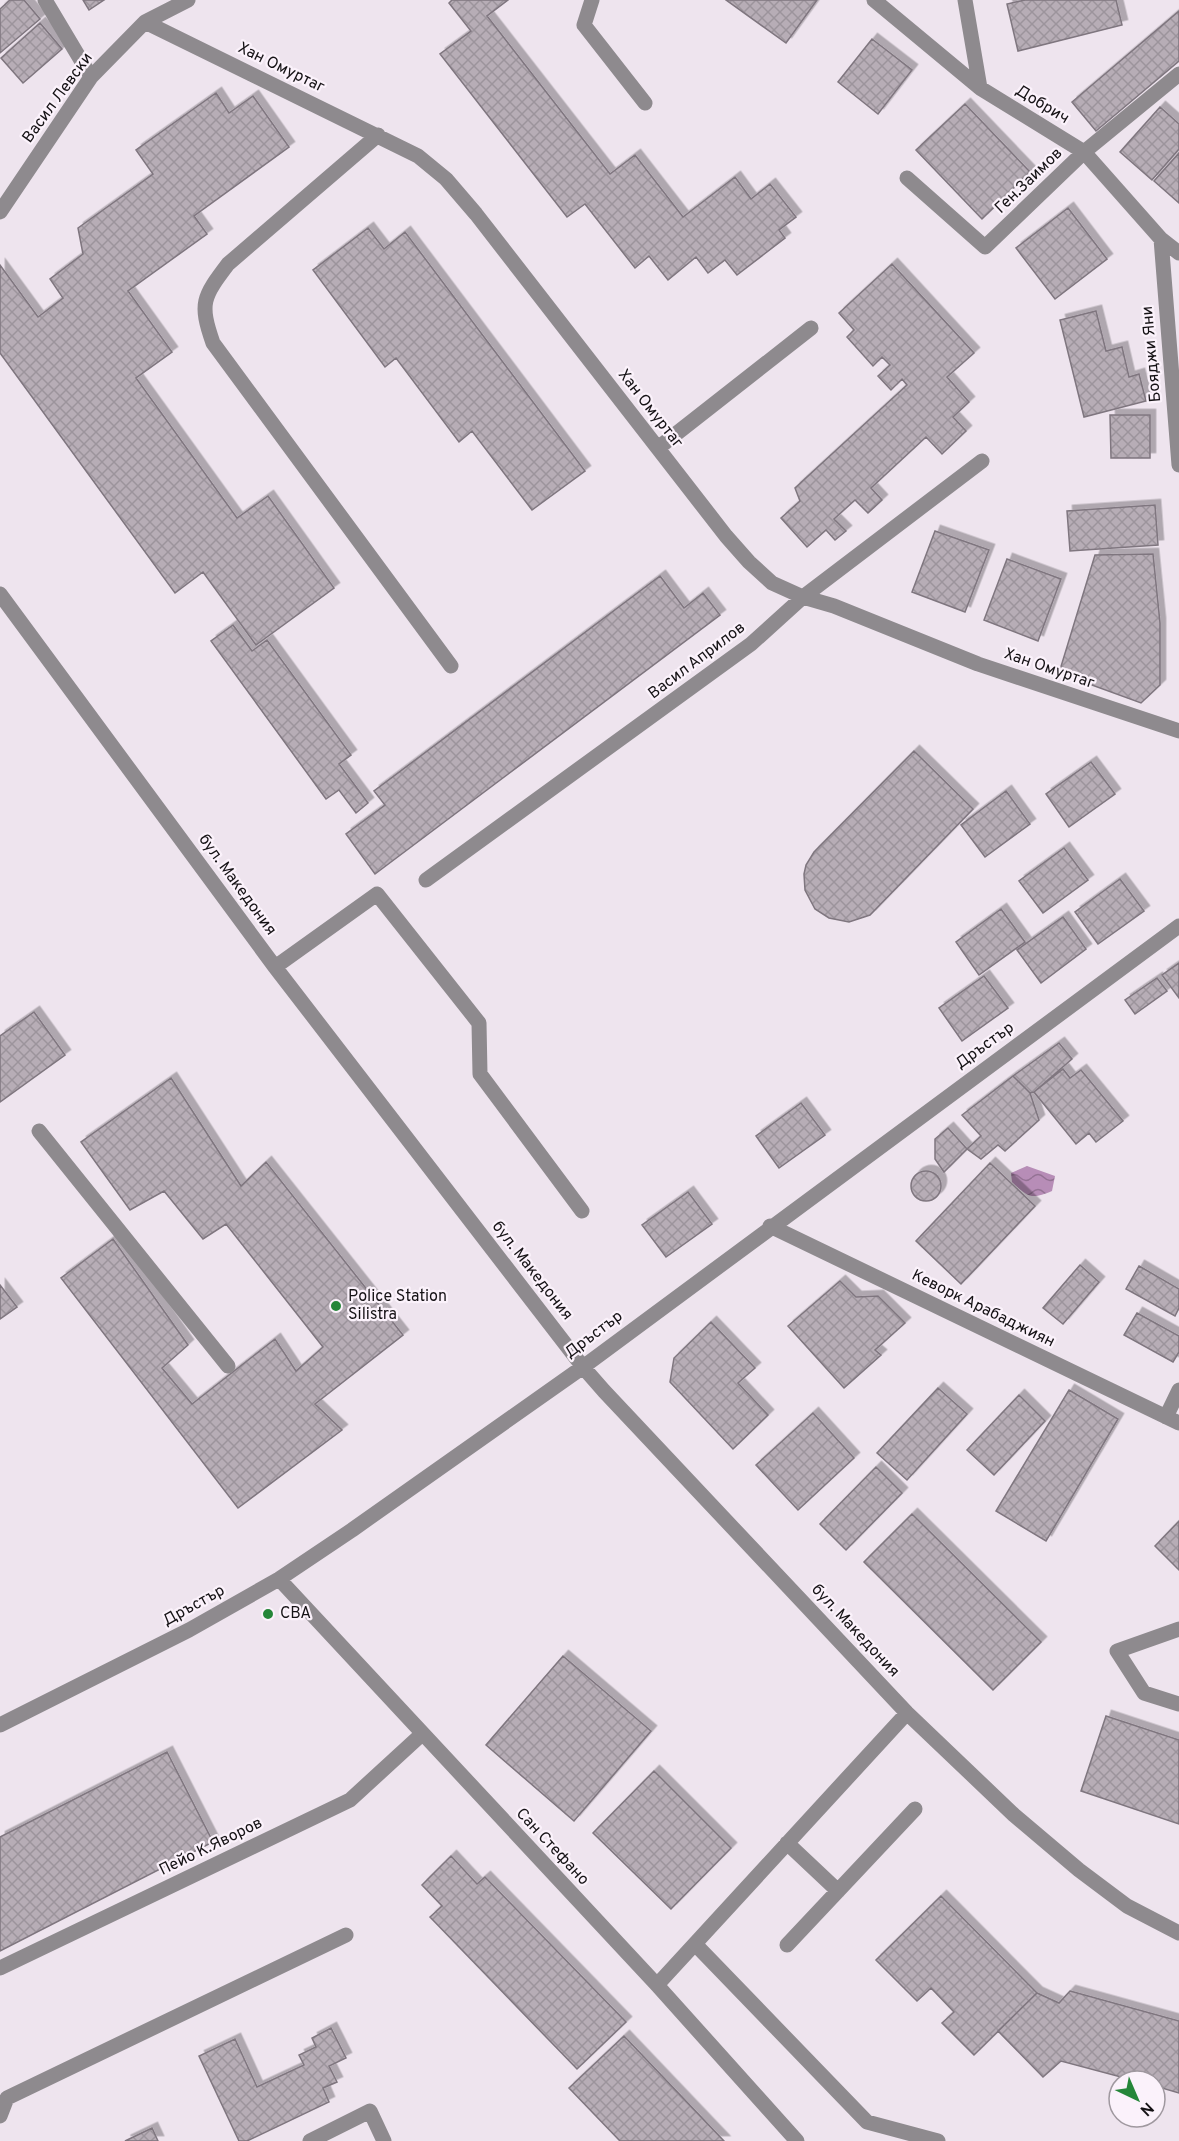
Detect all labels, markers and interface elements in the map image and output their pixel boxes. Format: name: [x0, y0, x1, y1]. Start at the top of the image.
street label: Хан Омуртаг: [234, 38, 328, 98]
street label: Васил Левски: [18, 49, 98, 147]
street label: Добрич: [1011, 81, 1073, 129]
street label: Ген.Заимов: [991, 144, 1067, 218]
street label: Бояджи Яни: [1138, 305, 1166, 403]
street label: Хан Омуртаг: [613, 366, 687, 452]
street label: Васил Априлов: [644, 618, 750, 704]
street label: Хан Омуртаг: [1001, 644, 1097, 694]
street label: бул. Македония: [194, 830, 280, 940]
street label: Дръстър: [952, 1018, 1018, 1074]
street label: бул. Македония: [487, 1217, 577, 1325]
street label: Кеворк Арабаджиян: [908, 1266, 1058, 1352]
place label: Police Station Silistra: [348, 1287, 447, 1325]
marker: Police Station Silistra: [329, 1299, 343, 1313]
street label: Дръстър: [561, 1307, 627, 1363]
street label: бул. Македония: [807, 1580, 903, 1682]
street label: Дръстър: [160, 1581, 228, 1631]
place label: CBA: [280, 1604, 311, 1624]
marker: CBA: [261, 1607, 275, 1621]
street label: Сан Стефано: [511, 1804, 593, 1890]
street label: Пейо К.Яворов: [156, 1813, 266, 1881]
north arrow: [1107, 2069, 1167, 2129]
text: N: [1135, 2097, 1157, 2120]

